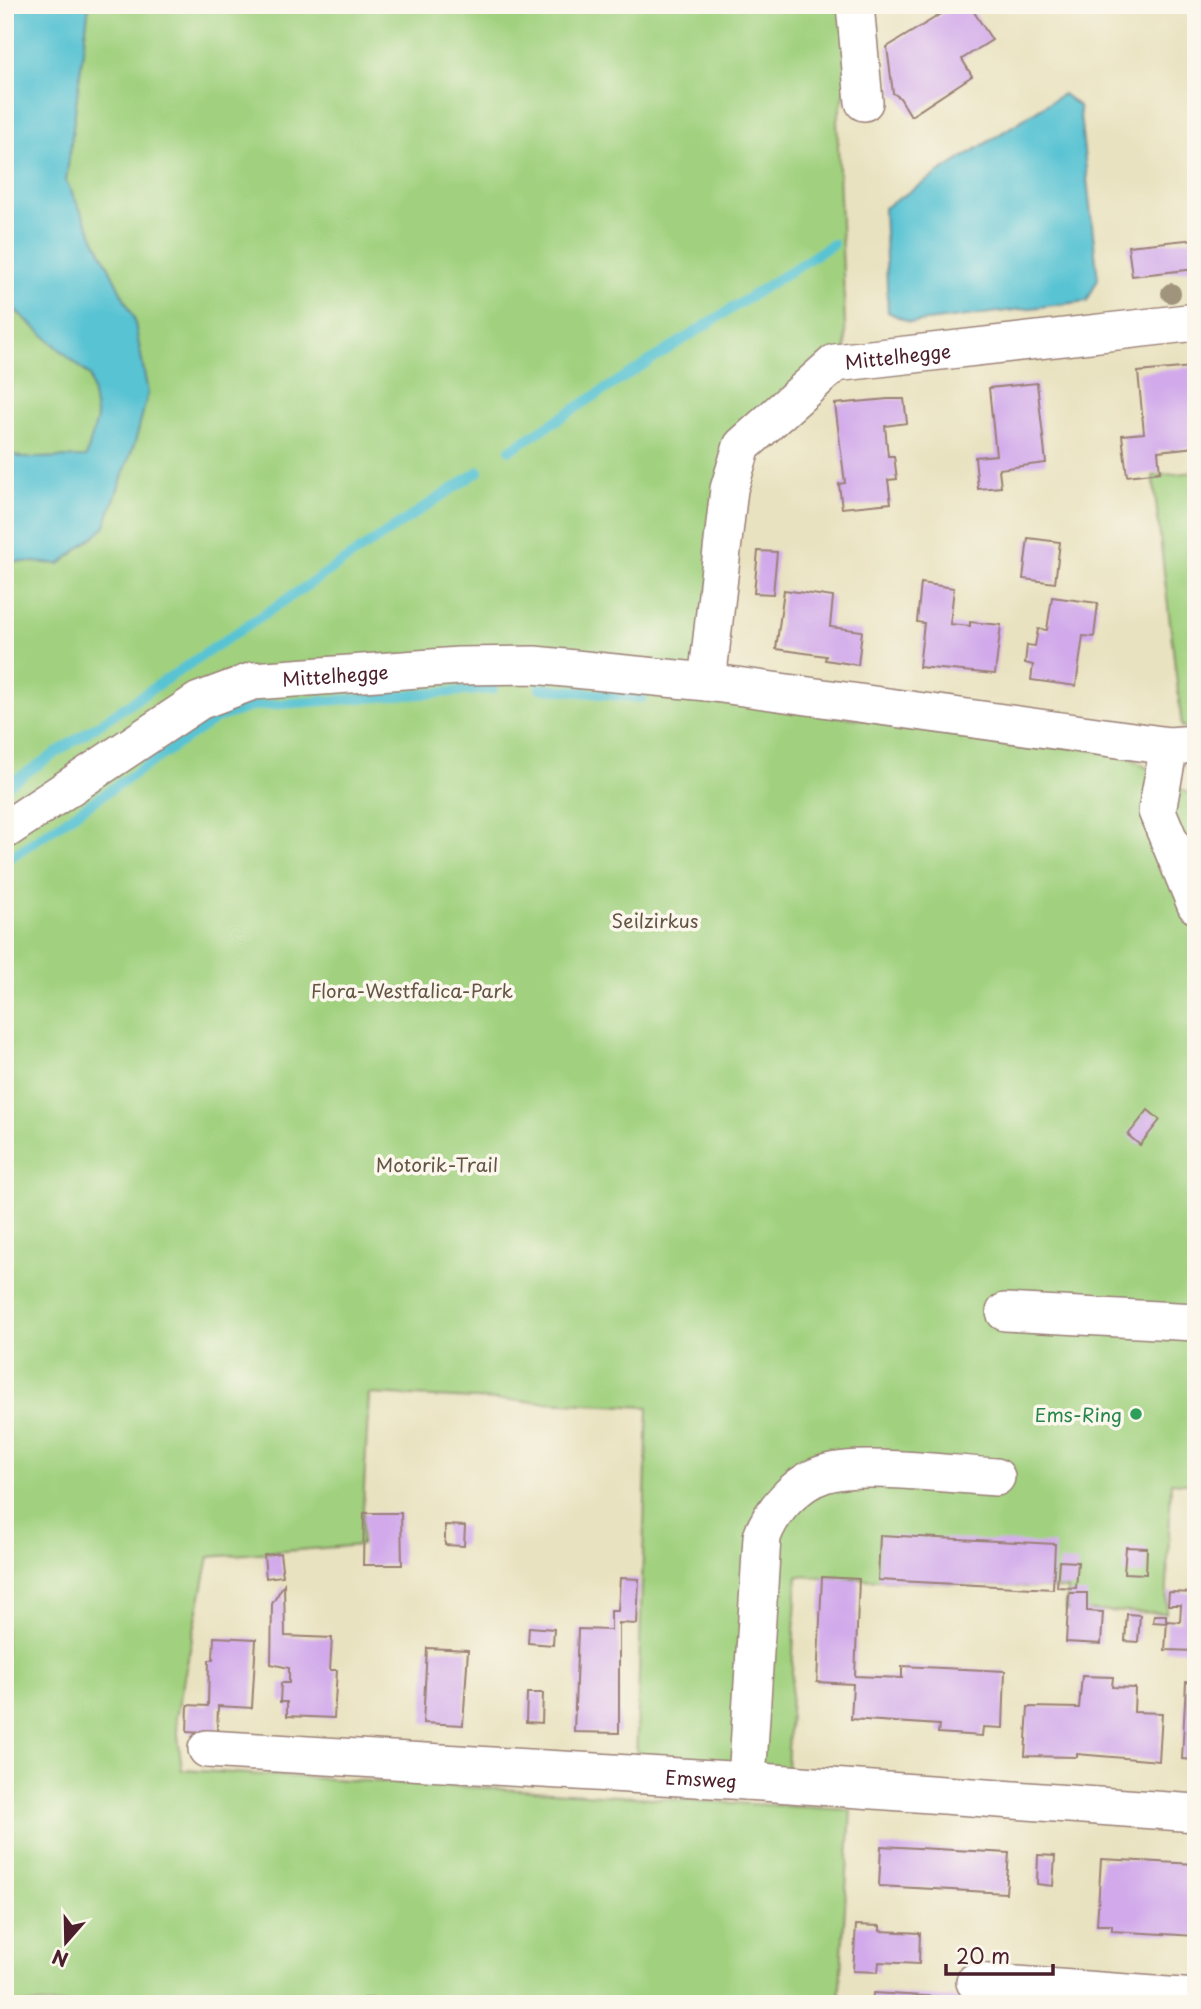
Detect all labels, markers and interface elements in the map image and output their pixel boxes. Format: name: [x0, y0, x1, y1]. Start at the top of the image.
street label: Mittelhegge: [843, 336, 952, 376]
street label: Mittelhegge: [281, 657, 389, 693]
park label: Seilzirkus: [612, 906, 698, 934]
park label: Flora-Westfalica-Park: [311, 976, 514, 1004]
park label: Motorik-Trail: [376, 1150, 498, 1178]
place label: Ems-Ring: [1035, 1400, 1122, 1428]
marker: Ems-Ring: [1128, 1406, 1144, 1422]
street label: Emsweg: [664, 1762, 738, 1794]
north arrow: [32, 1908, 102, 1978]
scale bar: [946, 1932, 1052, 1976]
text: 20 m: [956, 1939, 1010, 1971]
text: N: [48, 1943, 72, 1975]

